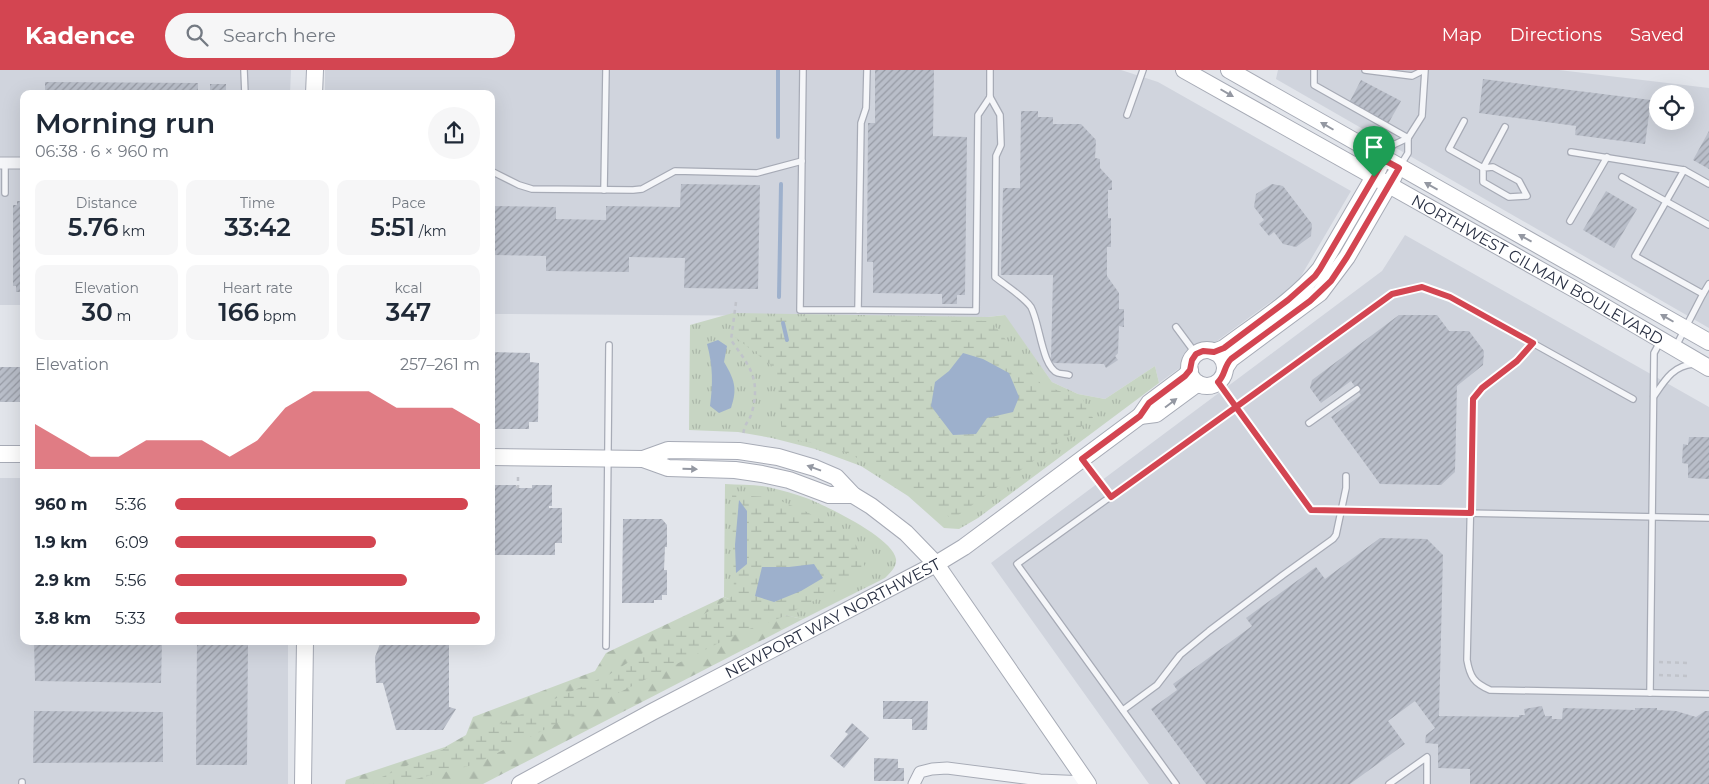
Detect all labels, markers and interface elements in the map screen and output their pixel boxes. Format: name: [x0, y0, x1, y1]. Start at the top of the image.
search box: [165, 13, 515, 58]
text: Kadence: [25, 21, 135, 50]
icon: search: [183, 21, 211, 49]
text: Search here: [223, 24, 336, 47]
text: Map: [1442, 24, 1482, 46]
text: Directions: [1510, 24, 1602, 46]
text: Saved: [1630, 24, 1684, 46]
map controls: [1649, 85, 1694, 130]
button: locate: [1649, 85, 1694, 130]
one-way arrow: [1220, 89, 1234, 97]
text: Morning run: [35, 106, 215, 140]
button: share: [428, 107, 480, 159]
one-way arrow: [1320, 122, 1334, 131]
pin: [1353, 126, 1395, 177]
icon: arrive: [1360, 133, 1388, 161]
text: 06:38 · 6 × 960 m: [35, 142, 169, 161]
one-way arrow: [1424, 182, 1439, 190]
street label: NORTHWEST GILMAN BOULEVARD: [1408, 191, 1667, 349]
text: Distance: [76, 194, 137, 212]
text: Time: [240, 194, 275, 212]
text: Pace: [391, 194, 426, 212]
text: 5.76: [68, 212, 118, 242]
text: 33:42: [224, 212, 291, 242]
text: 5:51: [370, 212, 415, 242]
text: km: [118, 222, 145, 240]
text: /km: [415, 222, 447, 240]
one-way arrow: [1519, 234, 1532, 243]
text: Elevation: [74, 279, 139, 297]
text: Heart rate: [222, 279, 293, 297]
text: kcal: [395, 279, 422, 297]
text: 30: [82, 297, 113, 327]
text: 166: [218, 297, 259, 327]
text: 347: [386, 297, 431, 327]
text: m: [113, 307, 131, 325]
text: bpm: [259, 307, 297, 325]
one-way arrow: [1660, 314, 1673, 323]
text: Elevation: [35, 355, 109, 374]
text: 257–261 m: [400, 355, 480, 374]
one-way arrow: [1164, 398, 1177, 409]
one-way arrow: [807, 464, 822, 471]
one-way arrow: [682, 465, 698, 473]
text: 960 m: [35, 495, 88, 514]
text: 5:36: [115, 495, 146, 514]
text: 1.9 km: [35, 533, 87, 552]
text: 6:09: [115, 533, 148, 552]
street label: NEWPORT WAY NORTHWEST: [722, 554, 944, 682]
text: 2.9 km: [35, 571, 91, 590]
text: 5:56: [115, 571, 146, 590]
text: 3.8 km: [35, 609, 91, 628]
text: 5:33: [115, 609, 145, 628]

